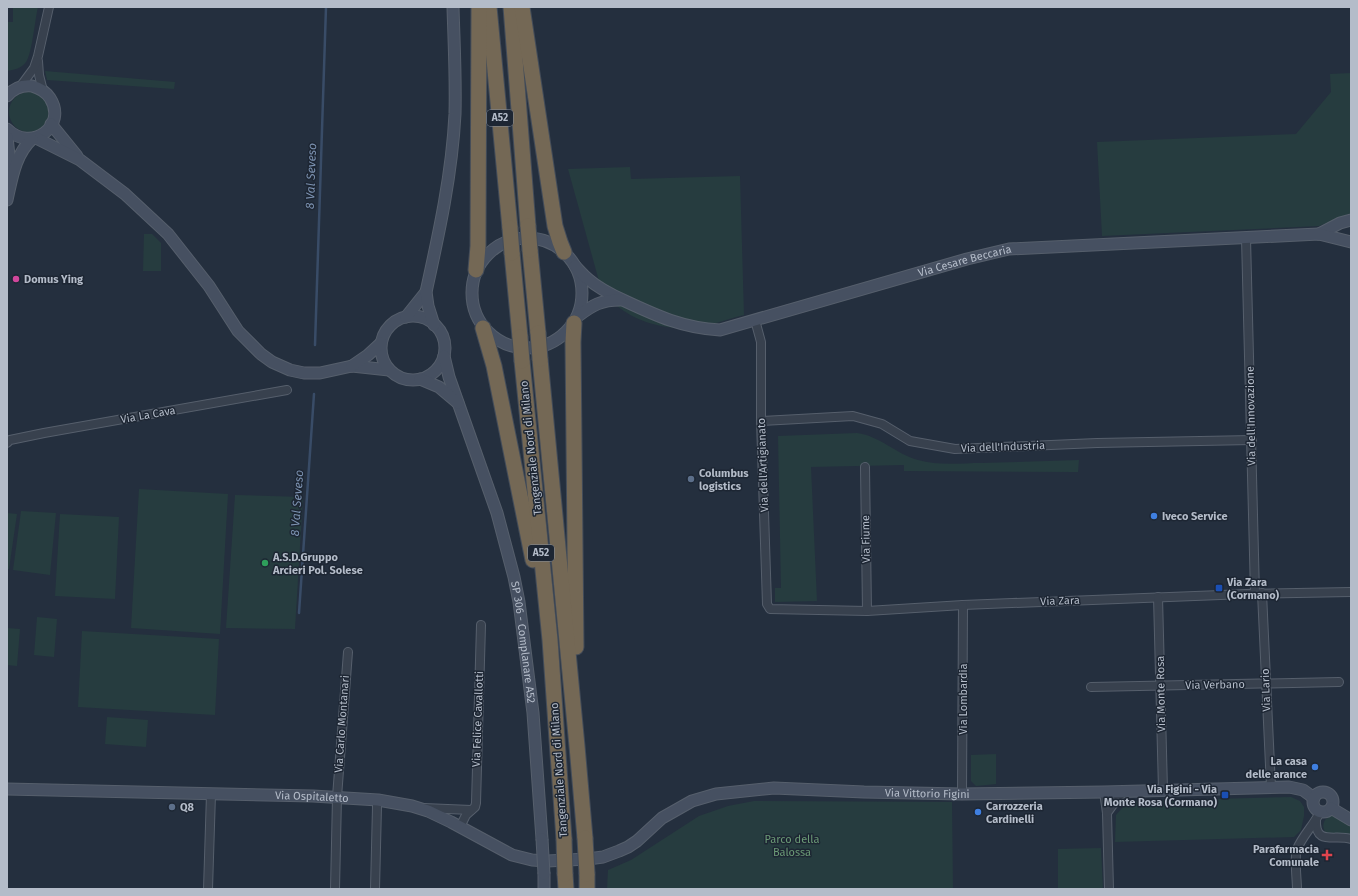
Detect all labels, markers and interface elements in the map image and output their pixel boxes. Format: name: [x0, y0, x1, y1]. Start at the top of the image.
road number: A52: [487, 110, 513, 126]
water label: 8 Val Seveso: [303, 143, 319, 209]
street label: Via Cesare Beccaria: [916, 242, 1013, 279]
place label: Domus Ying: [24, 273, 84, 286]
marker: Domus Ying: [11, 274, 21, 284]
street label: Via dell'Innovazione: [1244, 366, 1258, 466]
street label: Tangenziale Nord di Milano: [517, 380, 545, 516]
street label: Via La Cava: [120, 404, 176, 426]
street label: Via dell'Artigianato: [755, 418, 771, 512]
street label: Via dell'Industria: [961, 439, 1045, 455]
place label: Columbus logistics: [699, 467, 749, 493]
water label: 8 Val Seveso: [288, 469, 306, 537]
marker: Columbus logistics: [686, 474, 696, 484]
place label: Iveco Service: [1162, 510, 1228, 523]
marker: Iveco Service: [1149, 511, 1159, 521]
street label: Via Fiume: [859, 515, 873, 563]
road number: A52: [528, 545, 554, 561]
place label: A.S.D.Gruppo Arcieri Pol. Solese: [272, 551, 363, 577]
marker: A.S.D.Gruppo Arcieri Pol. Solese: [260, 558, 270, 568]
place label: Via Zara (Cormano): [1226, 576, 1280, 602]
street label: SP 306 - Complanare A52: [508, 580, 538, 704]
marker: Via Zara (Cormano): [1214, 583, 1224, 593]
street label: Via Zara: [1040, 594, 1080, 608]
street label: Via Monte Rosa: [1154, 656, 1168, 732]
street label: Via Lombardia: [957, 663, 970, 735]
street label: Via Lario: [1259, 668, 1273, 712]
street label: Via Felice Cavallotti: [470, 671, 486, 767]
street label: Via Carlo Montanari: [332, 675, 352, 773]
street label: Via Verbano: [1185, 678, 1245, 692]
street label: Tangenziale Nord di Milano: [548, 702, 570, 838]
place label: La casa delle arance: [1246, 755, 1307, 781]
marker: La casa delle arance: [1310, 762, 1320, 772]
place label: Via Figini - Via Monte Rosa (Cormano): [1104, 783, 1217, 809]
street label: Via Vittorio Figini: [885, 786, 970, 801]
street label: Via Ospitaletto: [275, 789, 349, 805]
marker: Via Figini - Via Monte Rosa (Cormano): [1220, 790, 1230, 800]
place label: Carrozzeria Cardinelli: [986, 800, 1043, 826]
place label: Q8: [180, 801, 195, 814]
marker: Q8: [167, 802, 177, 812]
marker: Carrozzeria Cardinelli: [973, 807, 983, 817]
park label: Parco della Balossa: [764, 833, 820, 859]
place label: Parafarmacia Comunale: [1253, 843, 1319, 869]
marker: Parafarmacia Comunale: [1322, 850, 1332, 860]

